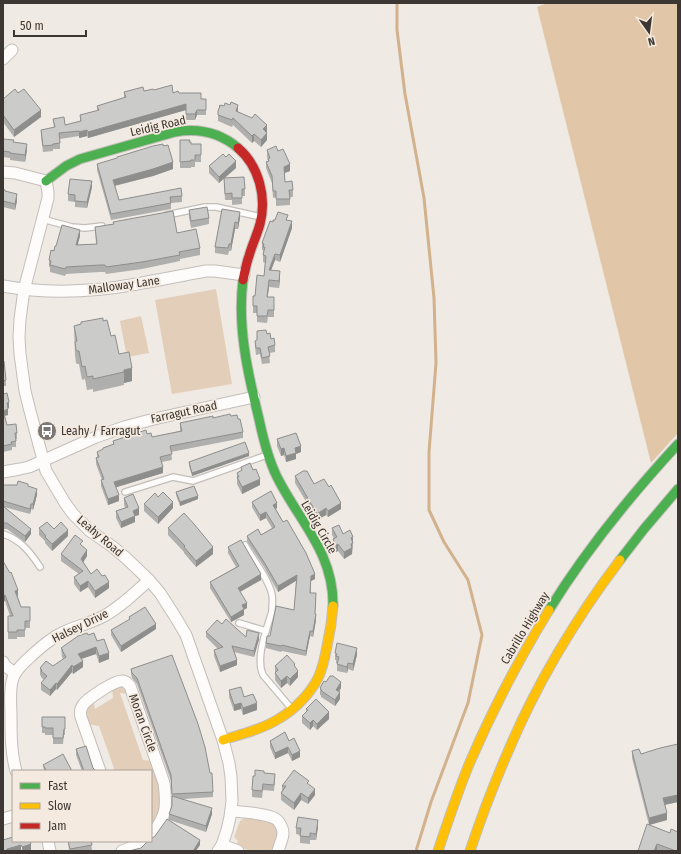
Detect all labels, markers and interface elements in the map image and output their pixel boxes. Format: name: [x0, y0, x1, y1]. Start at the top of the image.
scale bar: [14, 12, 86, 38]
north arrow: [629, 12, 669, 52]
text: 50 m: [20, 19, 44, 33]
text: N: [647, 34, 656, 48]
street label: Leidig Road: [129, 113, 187, 139]
street label: Malloway Lane: [87, 273, 161, 297]
street label: Farragut Road: [149, 398, 219, 426]
bus stop icon: Leahy / Farragut: [36, 420, 58, 442]
place label: Leahy / Farragut: [61, 424, 141, 438]
street label: Leidig Circle: [298, 498, 340, 556]
street label: Leahy Road: [74, 513, 126, 559]
street label: Cabrillo Highway: [498, 589, 552, 667]
street label: Halsey Drive: [50, 606, 110, 646]
street label: Moran Circle: [126, 692, 160, 754]
legend: [12, 770, 152, 842]
text: Fast: [48, 779, 67, 793]
text: Slow: [48, 799, 71, 813]
text: Jam: [48, 819, 66, 833]

